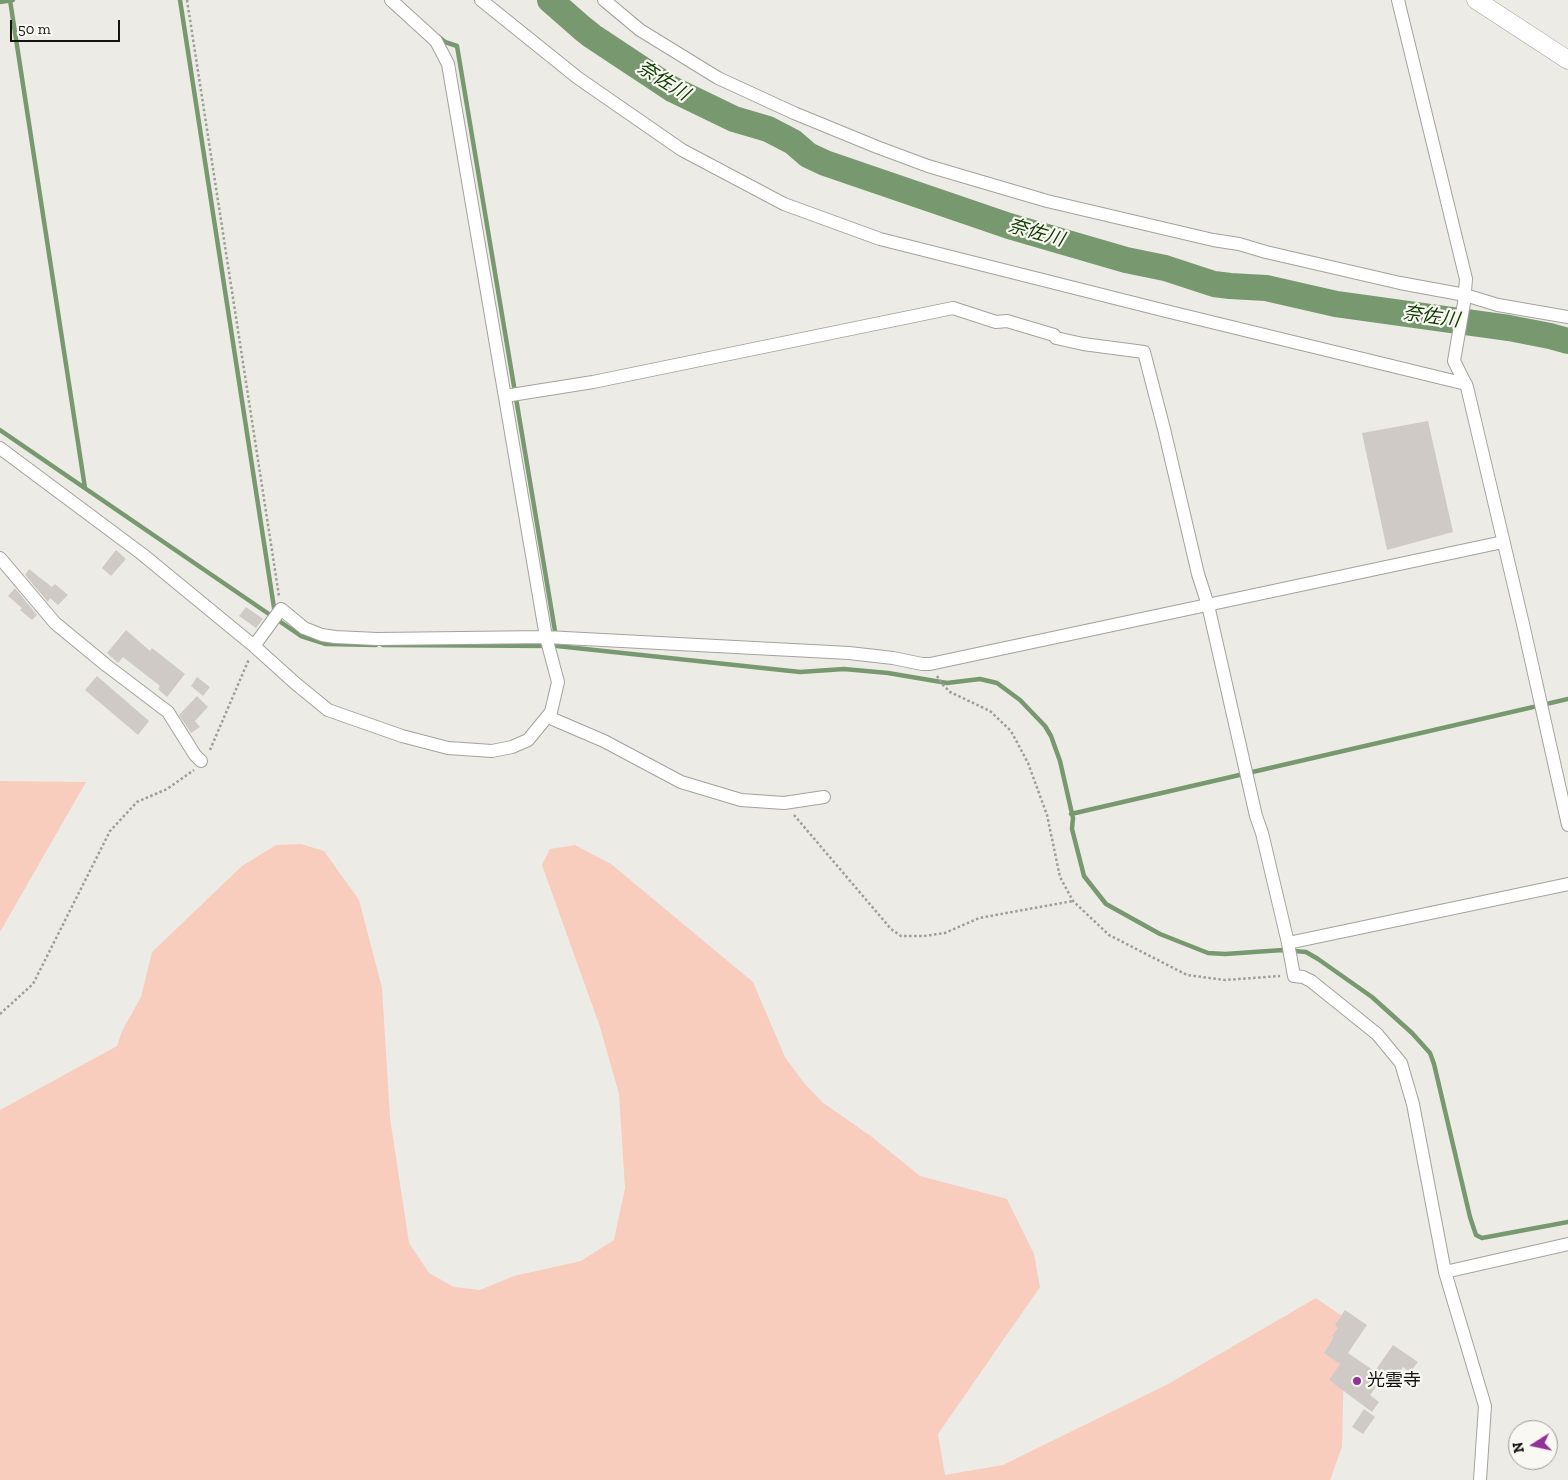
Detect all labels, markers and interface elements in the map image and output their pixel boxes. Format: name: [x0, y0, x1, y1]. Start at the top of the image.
scale bar: [12, 10, 122, 42]
text: 50 m: [18, 20, 51, 38]
water label: 奈佐川: [633, 56, 693, 106]
water label: 奈佐川: [1005, 214, 1067, 252]
water label: 奈佐川: [1401, 302, 1461, 332]
place label: 光雲寺: [1367, 1370, 1421, 1392]
marker: 光雲寺: [1351, 1375, 1363, 1387]
north arrow: [1508, 1420, 1558, 1470]
text: N: [1509, 1441, 1528, 1454]

